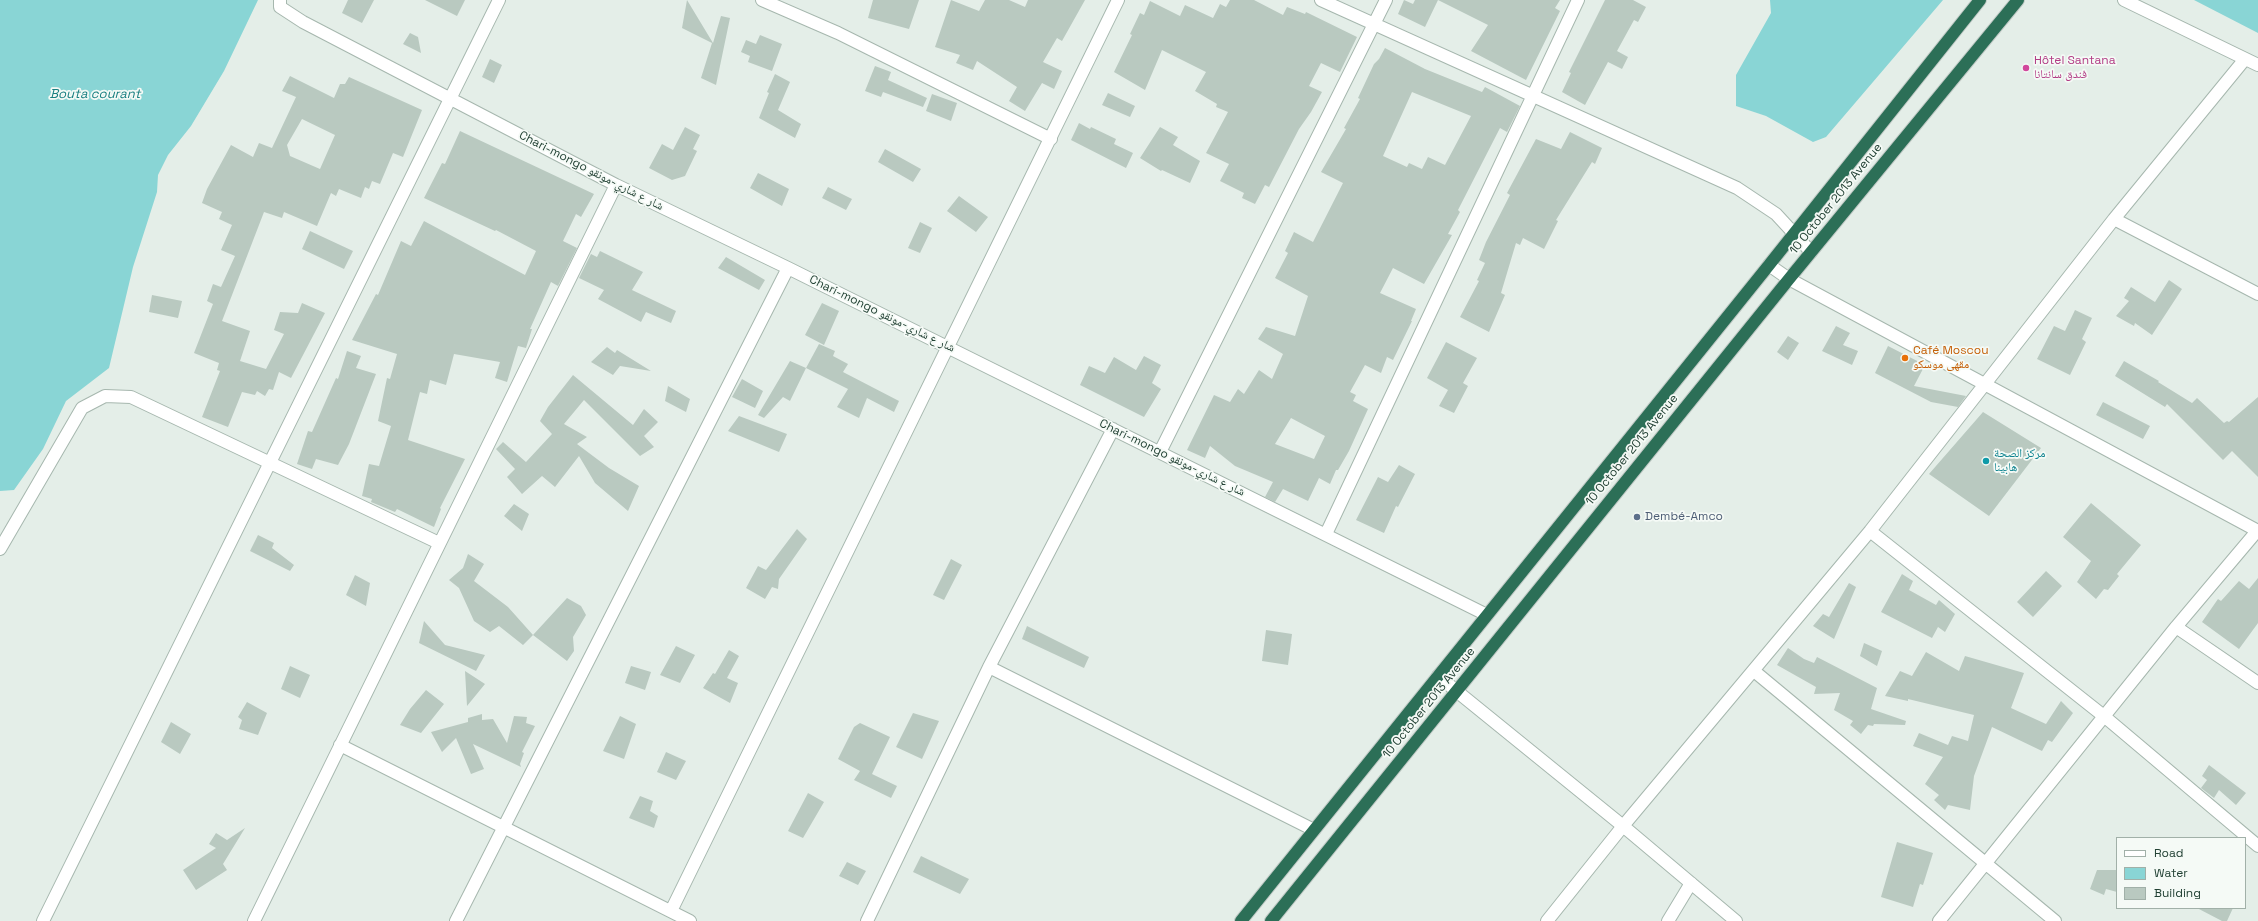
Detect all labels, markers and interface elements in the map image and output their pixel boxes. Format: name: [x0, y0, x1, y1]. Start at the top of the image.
place label: Hôtel Santana فندق سانتانا: [2034, 54, 2116, 82]
marker: Hôtel Santana فندق سانتانا: [2021, 63, 2031, 73]
water label: Bouta courant: [49, 86, 141, 102]
street label: Chari-mongo شار ع شاري-مونقو: [516, 128, 666, 214]
street label: 10 October 2013 Avenue: [1787, 141, 1885, 257]
street label: Chari-mongo شار ع شاري-مونقو: [807, 272, 957, 356]
place label: Café Moscou مقهى موسكو: [1913, 344, 1988, 372]
marker: Café Moscou مقهى موسكو: [1900, 353, 1910, 363]
street label: 10 October 2013 Avenue: [1583, 392, 1681, 508]
street label: Chari-mongo شار ع شاري-مونقو: [1097, 416, 1247, 500]
place label: مركز الصحة هابينا: [1994, 447, 2045, 475]
marker: مركز الصحة هابينا: [1981, 456, 1991, 466]
place label: Dembé-Amco: [1645, 510, 1723, 524]
marker: Dembé-Amco: [1632, 512, 1642, 522]
street label: 10 October 2013 Avenue: [1380, 645, 1478, 761]
legend: [2116, 837, 2246, 909]
text: Road: [2154, 845, 2183, 861]
text: Water: [2154, 865, 2188, 881]
text: Building: [2154, 885, 2201, 901]

